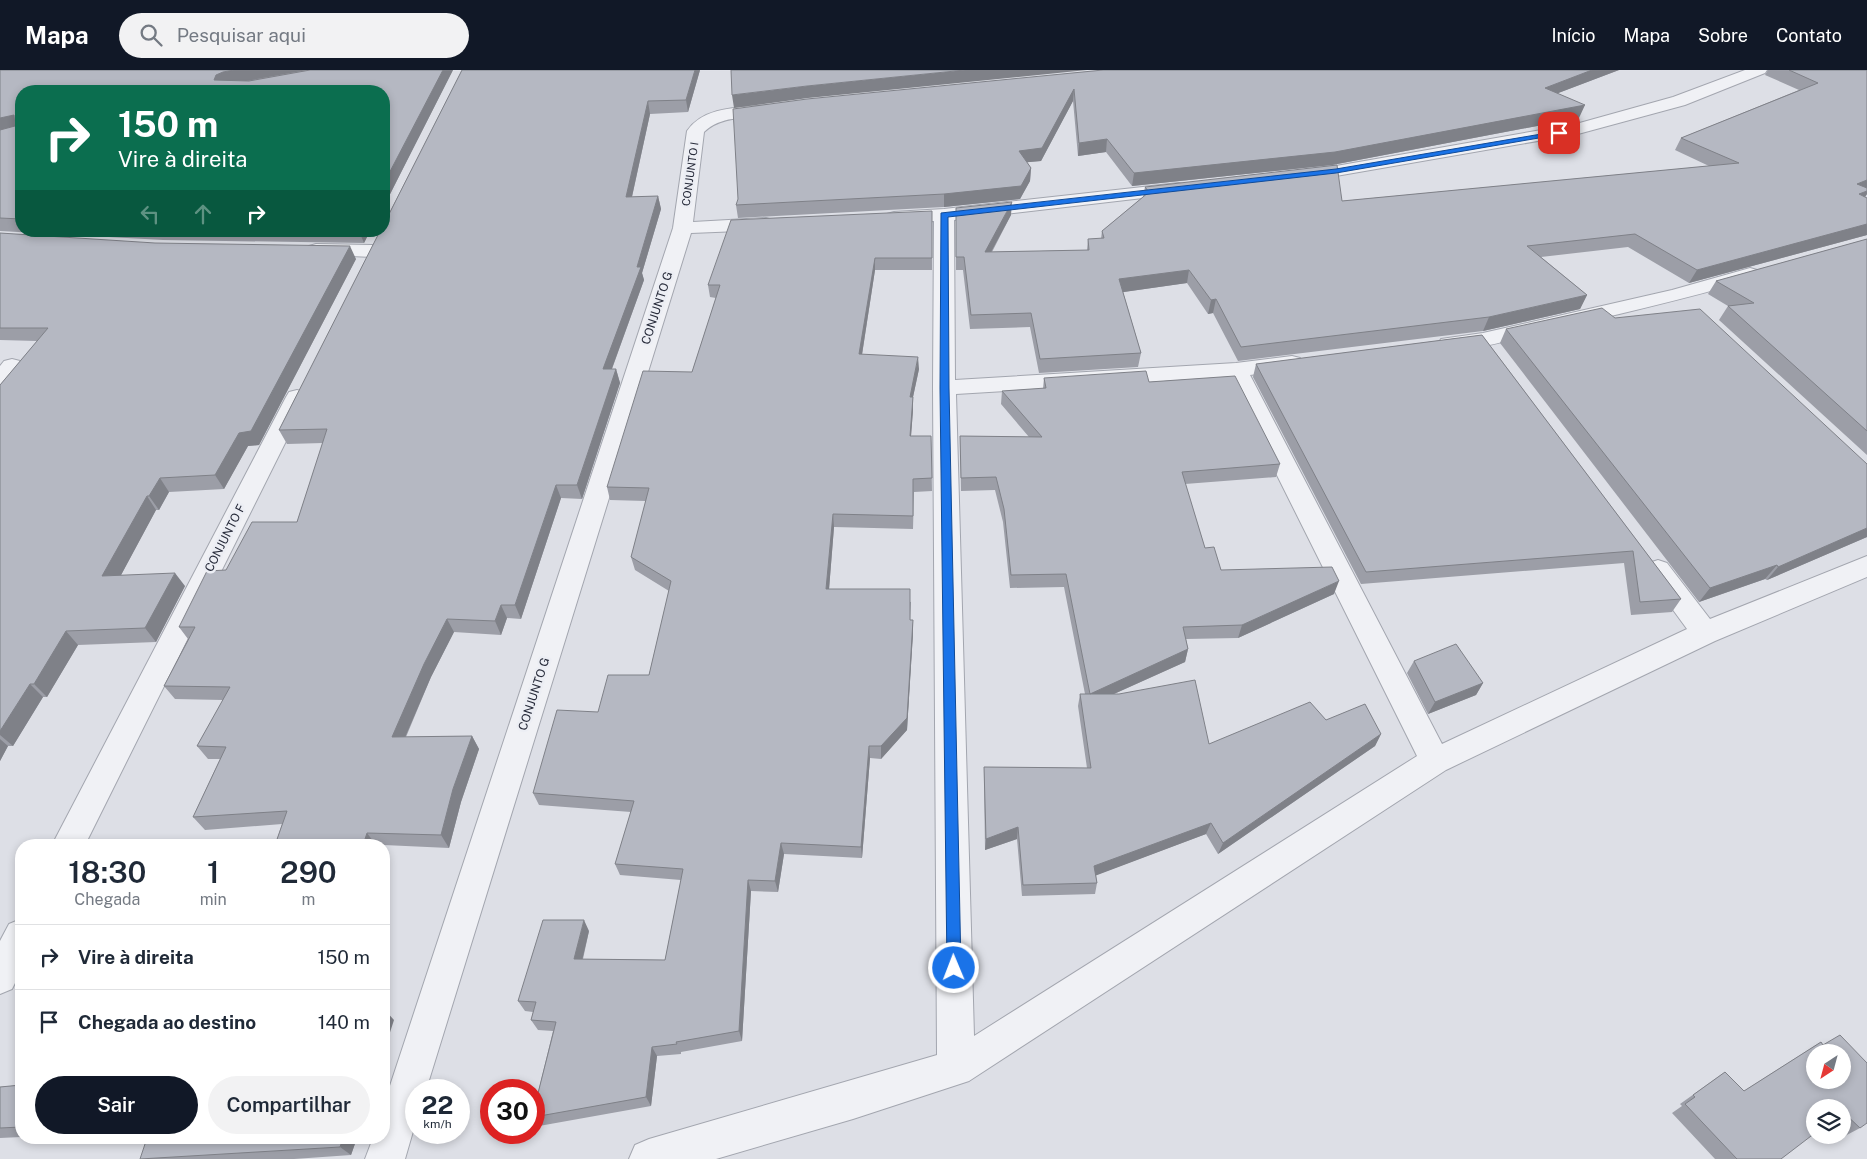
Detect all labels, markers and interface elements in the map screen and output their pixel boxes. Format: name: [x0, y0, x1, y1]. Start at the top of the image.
search box: [119, 13, 469, 58]
text: Mapa: [25, 21, 89, 49]
icon: search: [137, 21, 165, 49]
text: Pesquisar aqui: [177, 24, 306, 46]
text: Início: [1551, 25, 1596, 46]
text: Mapa: [1624, 25, 1670, 46]
text: Sobre: [1698, 25, 1748, 46]
text: Contato: [1776, 25, 1842, 46]
text: 150 m: [118, 104, 218, 145]
icon: right: [35, 105, 100, 170]
pin: [1538, 112, 1580, 154]
icon: arrive: [1545, 119, 1573, 147]
street label: CONJUNTO I: [680, 141, 700, 207]
text: Vire à direita: [118, 146, 248, 172]
icon: left: [136, 200, 164, 228]
icon: ahead: [189, 200, 217, 228]
icon: right: [242, 200, 270, 228]
street label: CONJUNTO G: [639, 270, 675, 346]
street label: CONJUNTO F: [202, 502, 248, 574]
street label: CONJUNTO G: [516, 656, 552, 732]
text: 18:30: [68, 854, 146, 890]
text: 1: [207, 854, 220, 890]
text: 290: [280, 854, 337, 890]
text: Chegada: [74, 890, 140, 909]
text: min: [200, 890, 227, 909]
text: m: [301, 890, 315, 909]
position arrow: [927, 941, 979, 993]
icon: right: [35, 943, 63, 971]
text: Vire à direita: [78, 946, 194, 968]
text: 150 m: [317, 946, 370, 968]
icon: arrive: [35, 1008, 63, 1036]
text: Chegada ao destino: [78, 1011, 256, 1033]
text: 140 m: [318, 1011, 370, 1033]
north arrow: [1806, 1044, 1851, 1089]
map controls: [1806, 1044, 1851, 1144]
button: Sair: [35, 1076, 198, 1134]
button: Compartilhar: [208, 1076, 370, 1134]
speed limit sign: 30: [480, 1079, 545, 1144]
text: 22: [422, 1090, 453, 1120]
button: layers: [1806, 1099, 1851, 1144]
text: km/h: [423, 1117, 452, 1131]

